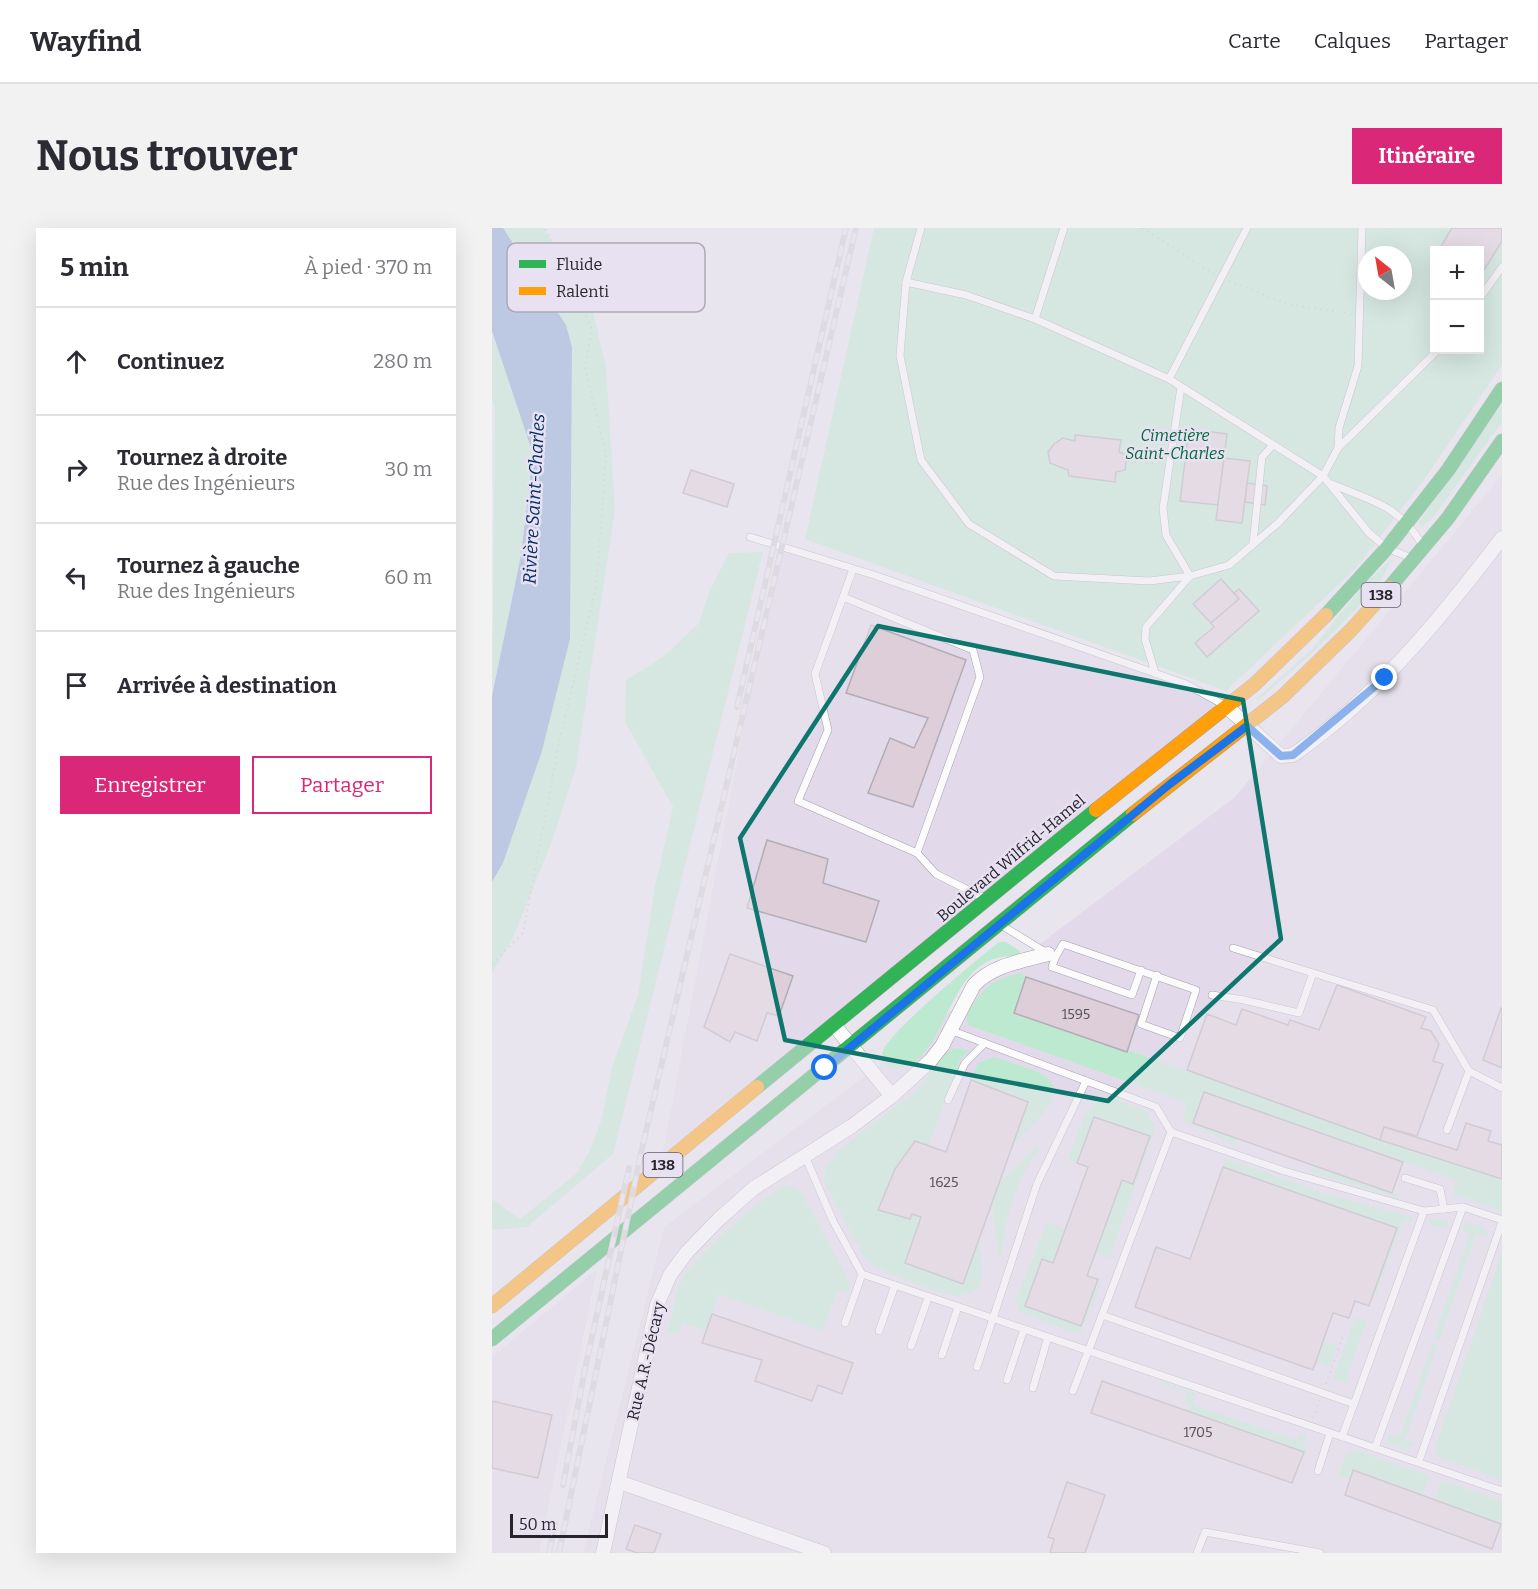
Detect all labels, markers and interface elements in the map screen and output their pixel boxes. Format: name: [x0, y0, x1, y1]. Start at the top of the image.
text: Wayfind: [30, 25, 141, 58]
text: Carte: [1228, 28, 1281, 54]
text: Calques: [1314, 28, 1391, 54]
text: Partager: [1424, 28, 1508, 54]
button: Itinéraire: [1352, 128, 1502, 184]
text: Nous trouver: [36, 131, 298, 181]
legend: [507, 243, 705, 312]
north arrow: [1358, 246, 1412, 300]
map controls: [1430, 246, 1484, 354]
button: +: [1430, 246, 1484, 300]
text: 5 min: [60, 252, 129, 283]
text: À pied · 370 m: [304, 255, 432, 279]
text: Fluide: [556, 255, 602, 274]
text: Ralenti: [556, 282, 609, 301]
button: −: [1430, 300, 1484, 354]
icon: ahead: [60, 345, 93, 378]
text: Continuez: [117, 348, 224, 375]
text: 280 m: [373, 349, 432, 373]
water label: Rivière Saint-Charles: [519, 413, 549, 585]
park label: Cimetière Saint-Charles: [1125, 426, 1225, 463]
text: Tournez à droite: [117, 444, 287, 471]
icon: right: [60, 453, 93, 486]
text: 30 m: [385, 457, 432, 481]
text: Rue des Ingénieurs: [117, 471, 295, 495]
text: Tournez à gauche: [117, 552, 300, 579]
icon: left: [60, 561, 93, 594]
text: 60 m: [384, 565, 432, 589]
text: Rue des Ingénieurs: [117, 579, 295, 603]
road number: 138: [1362, 583, 1400, 607]
route end: [1371, 664, 1397, 690]
icon: arrive: [60, 669, 93, 702]
text: Arrivée à destination: [117, 672, 337, 699]
button: Enregistrer: [60, 756, 240, 814]
button: Partager: [252, 756, 432, 814]
street label: Boulevard Wilfrid-Hamel: [933, 790, 1089, 926]
house number: 1595: [1062, 1006, 1090, 1023]
route start: [811, 1054, 837, 1080]
road number: 138: [644, 1153, 682, 1177]
house number: 1625: [930, 1174, 958, 1191]
street label: Rue A.R.-Décary: [623, 1299, 669, 1422]
house number: 1705: [1184, 1424, 1212, 1441]
scale bar: [510, 1511, 608, 1538]
text: 50 m: [519, 1515, 556, 1534]

